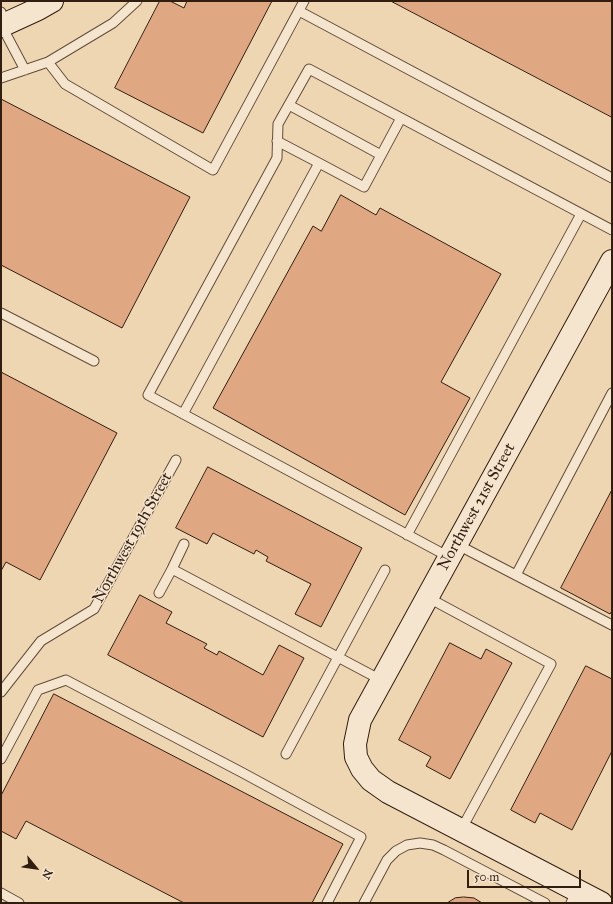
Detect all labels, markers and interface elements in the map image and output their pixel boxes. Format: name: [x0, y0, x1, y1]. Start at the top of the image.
street label: Northwest 21st Street: [434, 440, 520, 574]
street label: Northwest 19th Street: [89, 469, 177, 607]
north arrow: [16, 848, 56, 888]
scale bar: [469, 862, 583, 888]
text: N: [39, 867, 55, 881]
text: 50 m: [474, 870, 499, 884]

